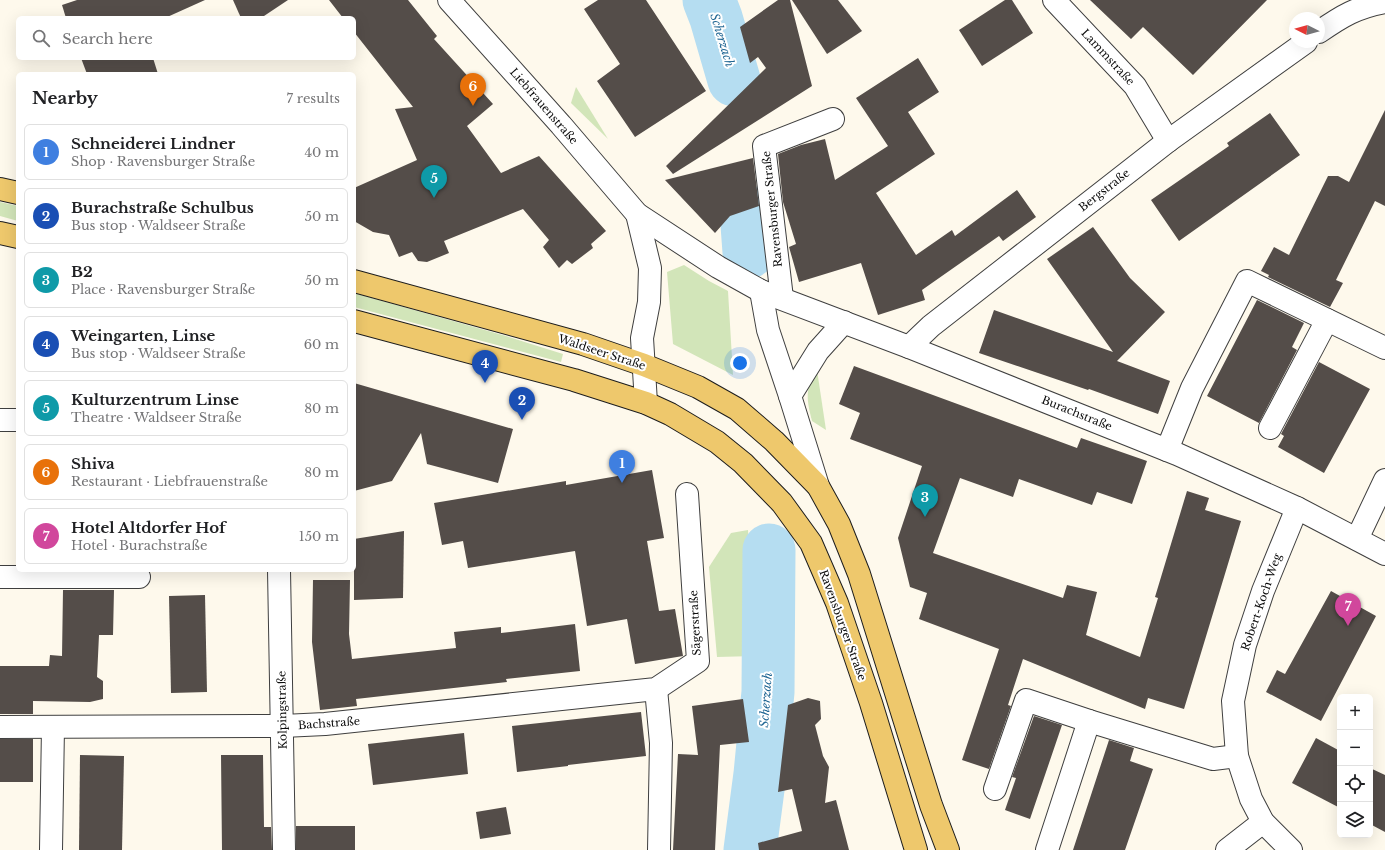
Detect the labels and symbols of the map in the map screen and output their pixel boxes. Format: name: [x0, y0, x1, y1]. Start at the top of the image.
water label: Scherzach: [707, 11, 738, 69]
north arrow: [1289, 12, 1325, 48]
street label: Lammstraße: [1078, 26, 1138, 88]
street label: Liebfrauenstraße: [507, 65, 581, 147]
pin: 6: [460, 73, 486, 106]
street label: Ravensburger Straße: [759, 150, 785, 268]
pin: 5: [421, 165, 447, 198]
street label: Bergstraße: [1076, 166, 1132, 214]
street label: Waldseer Straße: [556, 331, 648, 373]
pin: 4: [472, 350, 498, 383]
your location: [730, 353, 750, 373]
pin: 2: [509, 387, 535, 420]
street label: Burachstraße: [1040, 392, 1114, 434]
pin: 1: [609, 450, 635, 483]
pin: 3: [912, 484, 938, 517]
street label: Robert-Koch-Weg: [1238, 551, 1284, 653]
street label: Ravensburger Straße: [816, 568, 870, 682]
street label: Sägerstraße: [686, 590, 704, 656]
pin: 7: [1335, 593, 1361, 626]
street label: Kolpingstraße: [274, 671, 290, 749]
water label: Scherzach: [756, 672, 775, 728]
street label: Bachstraße: [297, 714, 361, 732]

